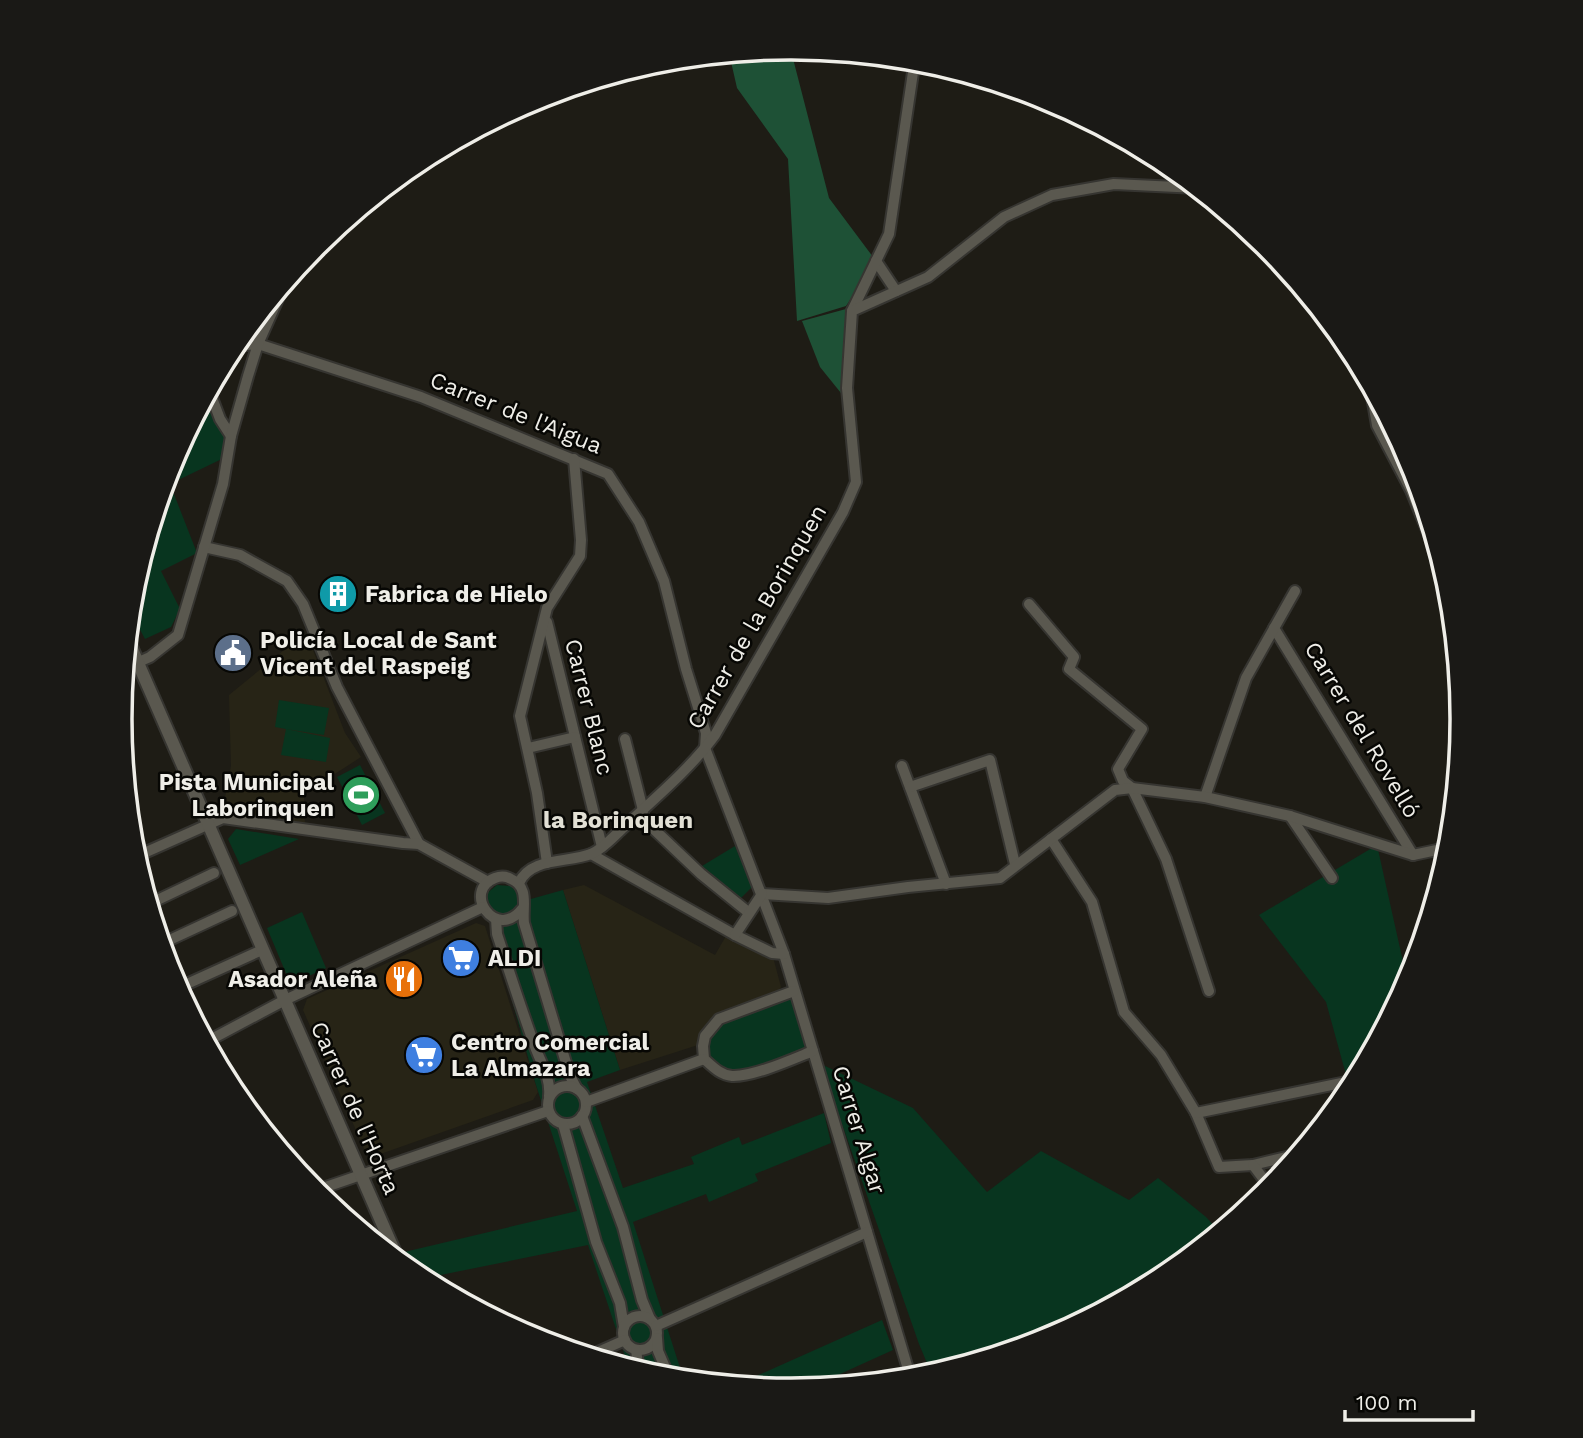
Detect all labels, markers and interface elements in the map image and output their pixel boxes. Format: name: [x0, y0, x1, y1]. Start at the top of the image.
street label: Carrer de l'Aigua: [426, 366, 606, 460]
street label: Carrer de la Borinquen: [682, 500, 832, 734]
building icon: Fabrica de Hielo: [317, 573, 359, 615]
place label: Fabrica de Hielo: [365, 581, 548, 608]
place label: Policía Local de Sant Vicent del Raspeig: [260, 627, 497, 680]
public building icon: Policía Local de Sant Vicent del Raspeig: [212, 632, 254, 674]
street label: Carrer Blanc: [559, 636, 619, 778]
street label: Carrer del Rovelló: [1299, 637, 1425, 823]
place label: Pista Municipal Laborinquen: [159, 769, 334, 822]
sports icon: Pista Municipal Laborinquen: [340, 774, 382, 816]
district label: la Borinquen: [543, 806, 693, 834]
supermarket icon: ALDI: [440, 937, 482, 979]
place label: ALDI: [488, 945, 541, 972]
restaurant icon: Asador Aleña: [383, 958, 425, 1000]
place label: Asador Aleña: [228, 966, 378, 993]
street label: Carrer de l'Horta: [305, 1017, 405, 1199]
place label: Centro Comercial La Almazara: [451, 1029, 650, 1082]
supermarket icon: Centro Comercial La Almazara: [403, 1034, 445, 1076]
street label: Carrer Algar: [827, 1062, 891, 1198]
scale bar: [1345, 1378, 1473, 1422]
text: 100 m: [1356, 1390, 1418, 1415]

